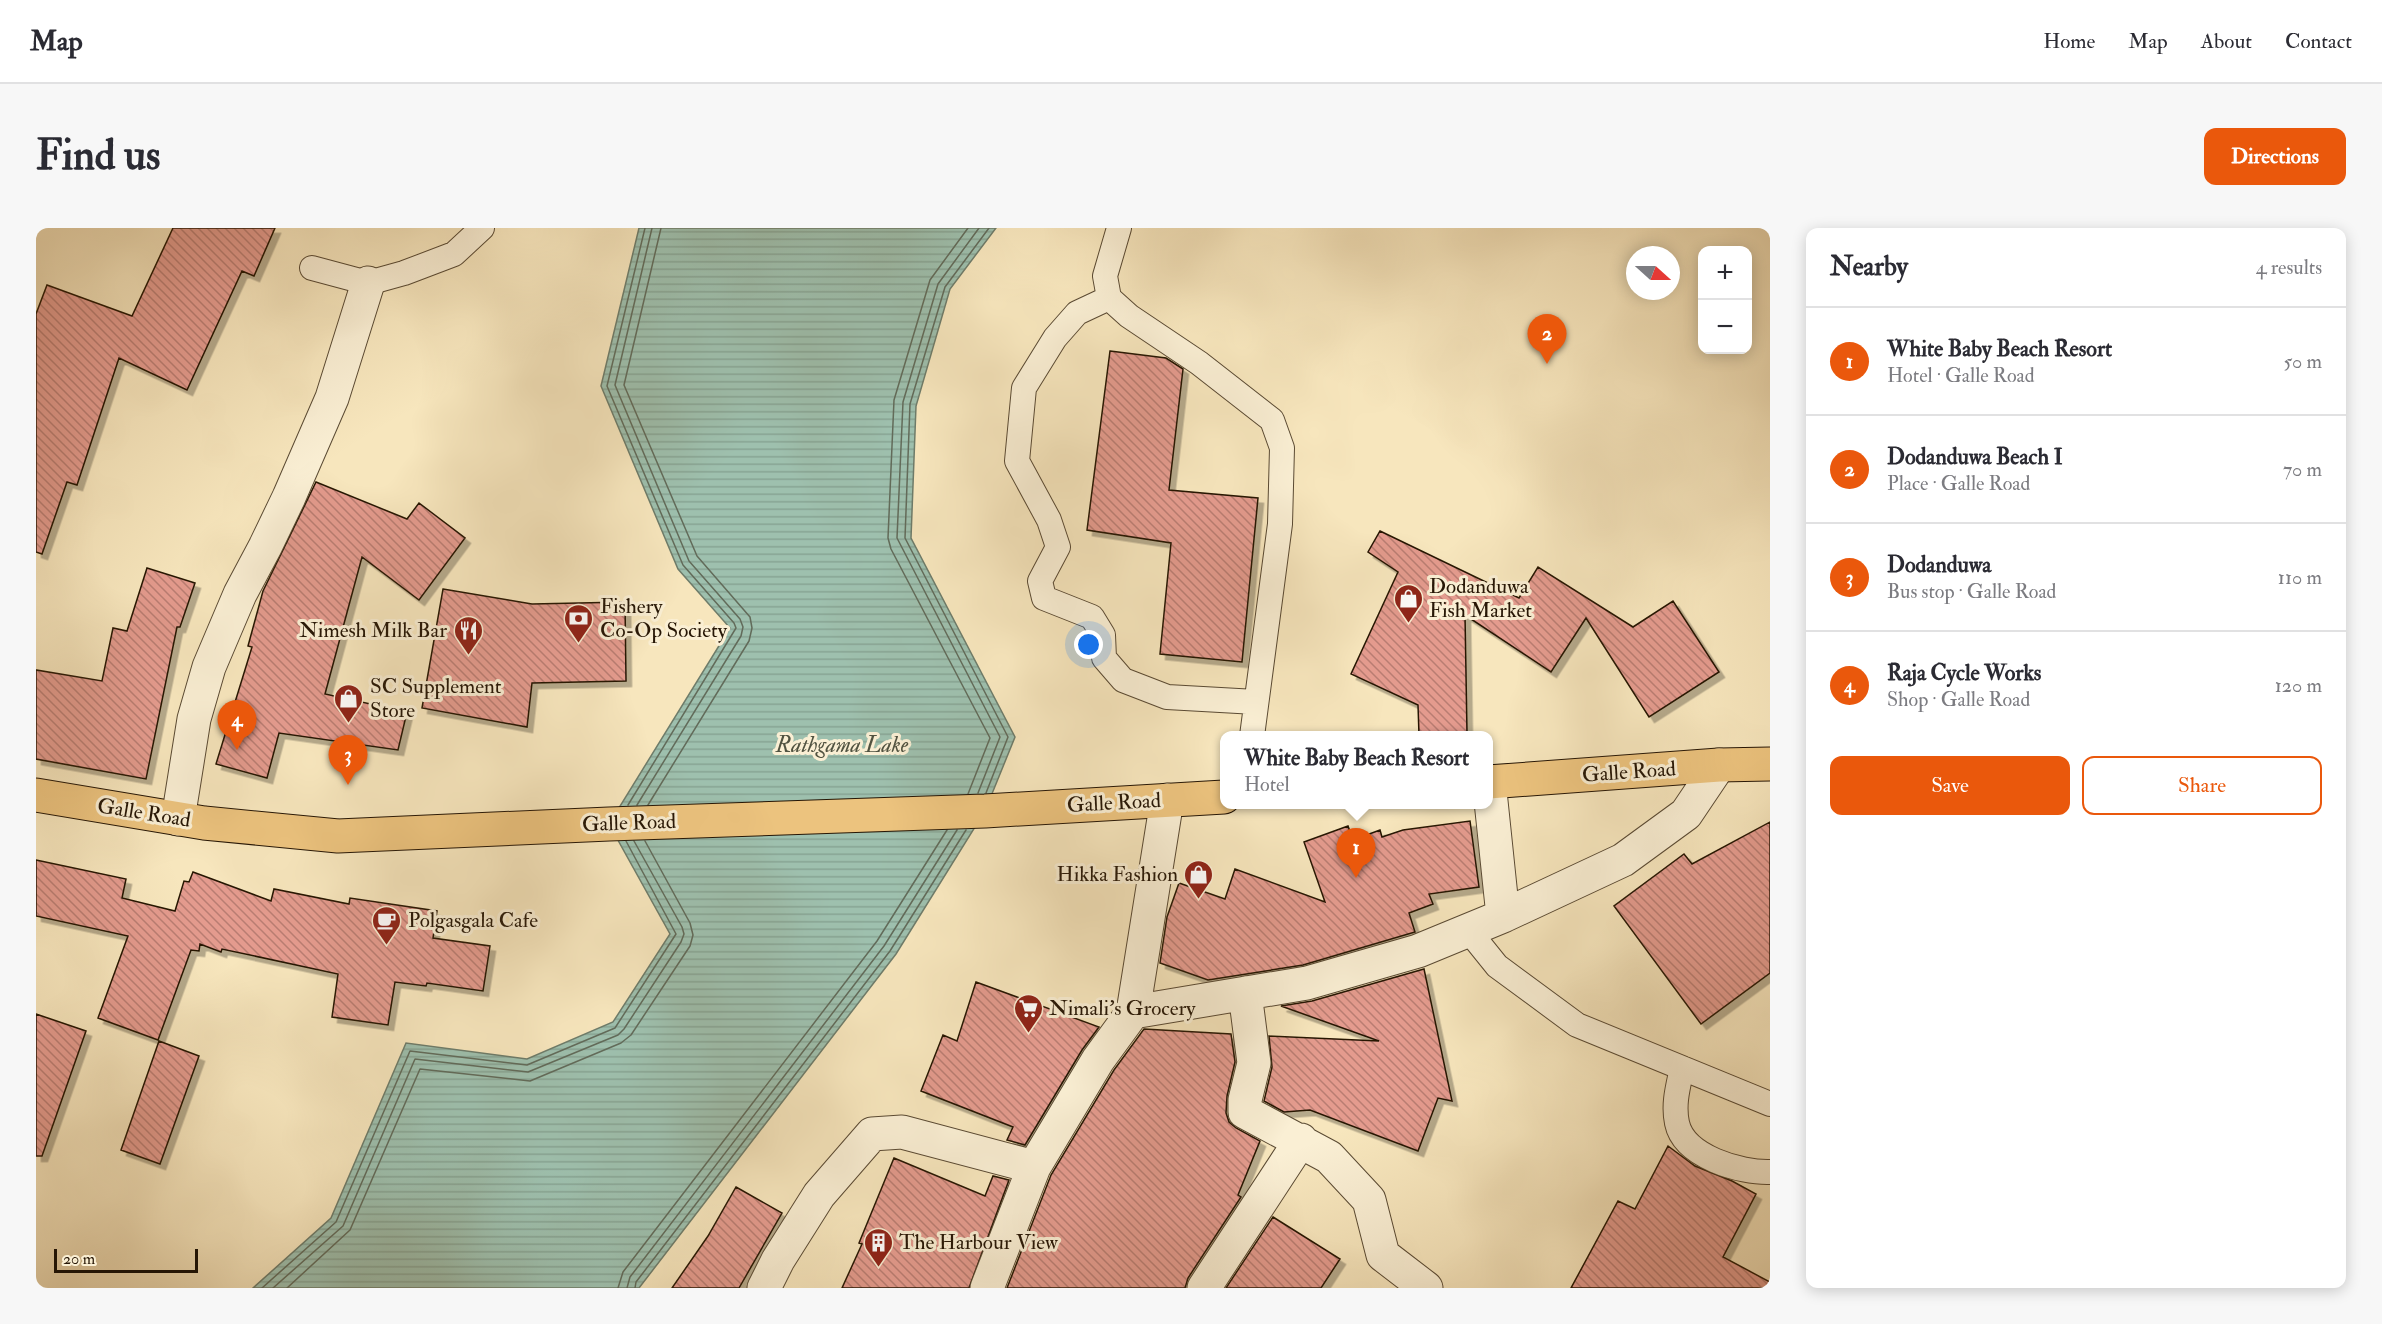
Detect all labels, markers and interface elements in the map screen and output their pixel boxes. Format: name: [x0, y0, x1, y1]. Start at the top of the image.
text: Map: [30, 24, 83, 59]
text: Home: [2043, 28, 2095, 55]
text: Map: [2128, 28, 2168, 55]
text: About: [2201, 28, 2252, 55]
text: Contact: [2285, 28, 2352, 55]
button: Directions: [2204, 128, 2346, 185]
text: Find us: [36, 130, 160, 182]
north arrow: [1626, 246, 1680, 300]
map controls: [1698, 246, 1752, 354]
button: +: [1698, 246, 1752, 300]
text: Nearby: [1830, 251, 1908, 283]
text: 4 results: [2256, 255, 2322, 280]
button: −: [1698, 300, 1752, 354]
pin: 2: [1528, 314, 1566, 364]
text: White Baby Beach Resort: [1887, 335, 2112, 363]
text: 1: [1846, 349, 1853, 374]
text: 50 m: [2283, 349, 2322, 374]
text: Hotel · Galle Road: [1887, 363, 2035, 388]
text: Dodanduwa Beach I: [1887, 443, 2063, 471]
text: 2: [1844, 457, 1855, 482]
text: 70 m: [2283, 457, 2322, 482]
text: Place · Galle Road: [1887, 471, 2030, 496]
text: Dodanduwa: [1887, 551, 1991, 579]
text: 3: [1846, 565, 1853, 590]
text: 110 m: [2278, 565, 2322, 590]
place label: Dodanduwa Fish Market: [1429, 573, 1532, 624]
text: Bus stop · Galle Road: [1887, 579, 2056, 604]
shop icon: Dodanduwa Fish Market: [1392, 582, 1424, 624]
place label: Fishery Co-Op Society: [600, 593, 728, 644]
bank icon: Fishery Co-Op Society: [563, 602, 595, 644]
restaurant icon: Nimesh Milk Bar: [452, 614, 484, 656]
place label: Nimesh Milk Bar: [299, 617, 447, 644]
your location: [1074, 630, 1103, 659]
text: Raja Cycle Works: [1887, 659, 2041, 687]
place label: SC Supplement Store: [370, 673, 502, 724]
text: 4: [1844, 673, 1855, 698]
text: 120 m: [2275, 673, 2322, 698]
shop icon: SC Supplement Store: [333, 682, 365, 724]
text: Shop · Galle Road: [1887, 687, 2030, 712]
pin: 4: [218, 700, 256, 750]
water label: Rathgama Lake: [775, 731, 909, 759]
popup: [1220, 731, 1493, 809]
pin: 3: [328, 736, 368, 785]
text: White Baby Beach Resort: [1244, 744, 1469, 772]
street label: Galle Road: [1581, 755, 1678, 789]
button: Save: [1830, 756, 2070, 815]
button: Share: [2082, 756, 2322, 815]
text: Hotel: [1244, 772, 1290, 797]
street label: Galle Road: [1066, 787, 1162, 819]
street label: Galle Road: [95, 792, 193, 834]
street label: Galle Road: [582, 808, 677, 838]
pin: 1: [1336, 828, 1376, 878]
shop icon: Hikka Fashion: [1183, 858, 1215, 900]
place label: Hikka Fashion: [1057, 861, 1178, 888]
cafe icon: Polgasgala Cafe: [371, 904, 403, 946]
place label: Polgasgala Cafe: [408, 907, 538, 934]
supermarket icon: Nimali's Grocery: [1012, 992, 1044, 1034]
place label: Nimali's Grocery: [1049, 995, 1196, 1022]
building icon: The Harbour View: [862, 1226, 894, 1268]
place label: The Harbour View: [899, 1229, 1059, 1256]
scale bar: [54, 1246, 198, 1274]
text: 20 m: [63, 1249, 95, 1269]

